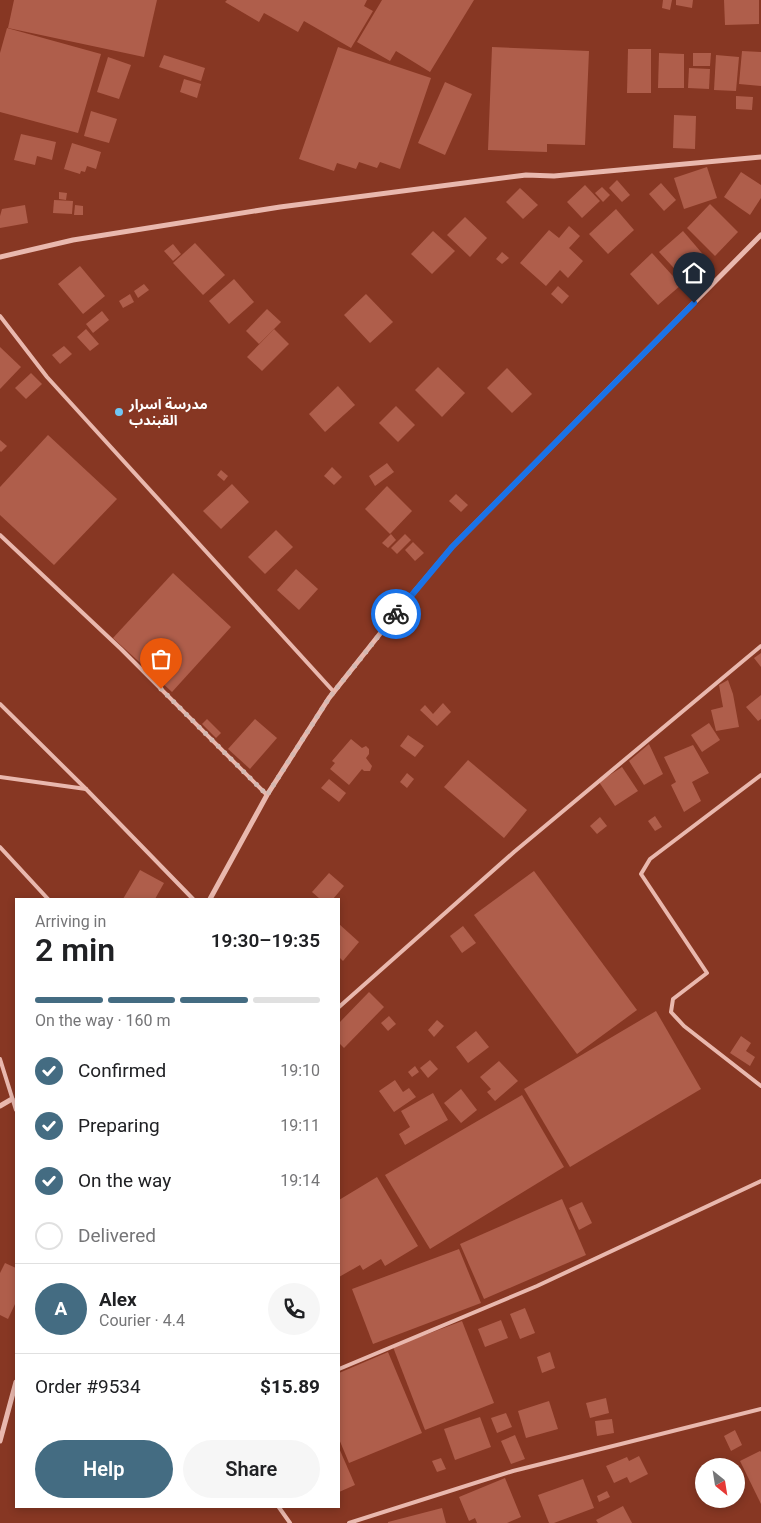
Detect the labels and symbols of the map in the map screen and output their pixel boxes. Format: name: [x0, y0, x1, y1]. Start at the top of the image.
pin: [673, 252, 715, 303]
place label: مدرسة اسرار القبندب: [128, 396, 208, 428]
marker: مدرسة اسرار القبندب: [113, 406, 125, 418]
courier: [371, 589, 421, 639]
pin: [140, 638, 182, 689]
north arrow: [695, 1458, 745, 1508]

